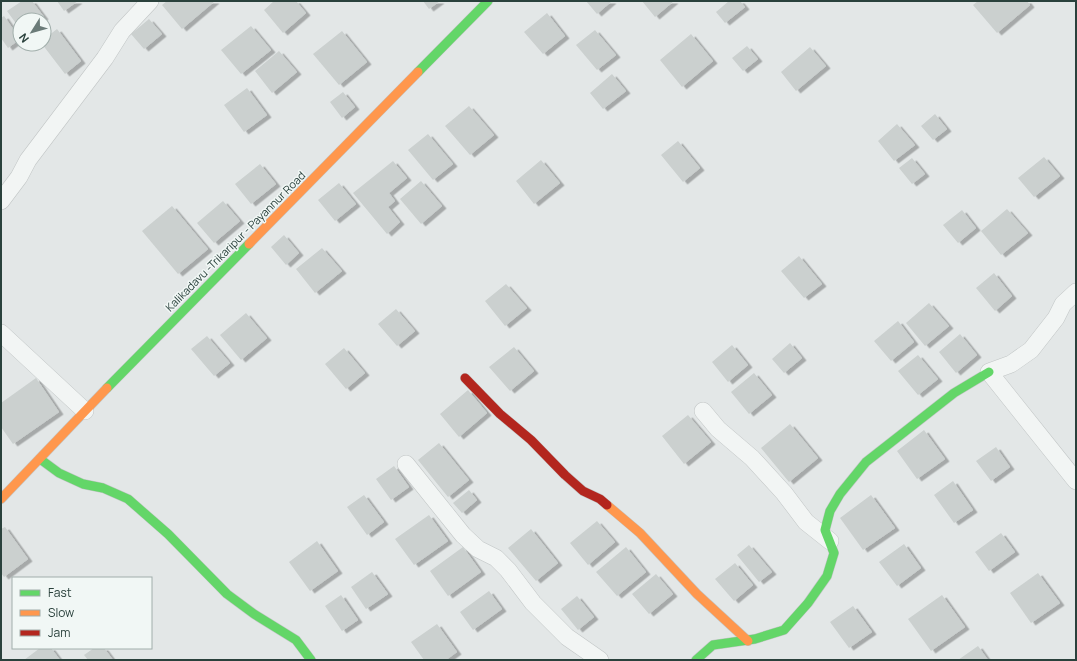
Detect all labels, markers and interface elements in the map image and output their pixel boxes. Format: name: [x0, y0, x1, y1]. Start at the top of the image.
north arrow: [12, 12, 52, 52]
text: N: [15, 31, 32, 46]
street label: Kalikadavu -Trikaripur - Payannur Road: [162, 168, 308, 314]
legend: [12, 577, 152, 649]
text: Fast: [48, 584, 72, 601]
text: Slow: [48, 604, 74, 621]
text: Jam: [48, 624, 70, 641]

